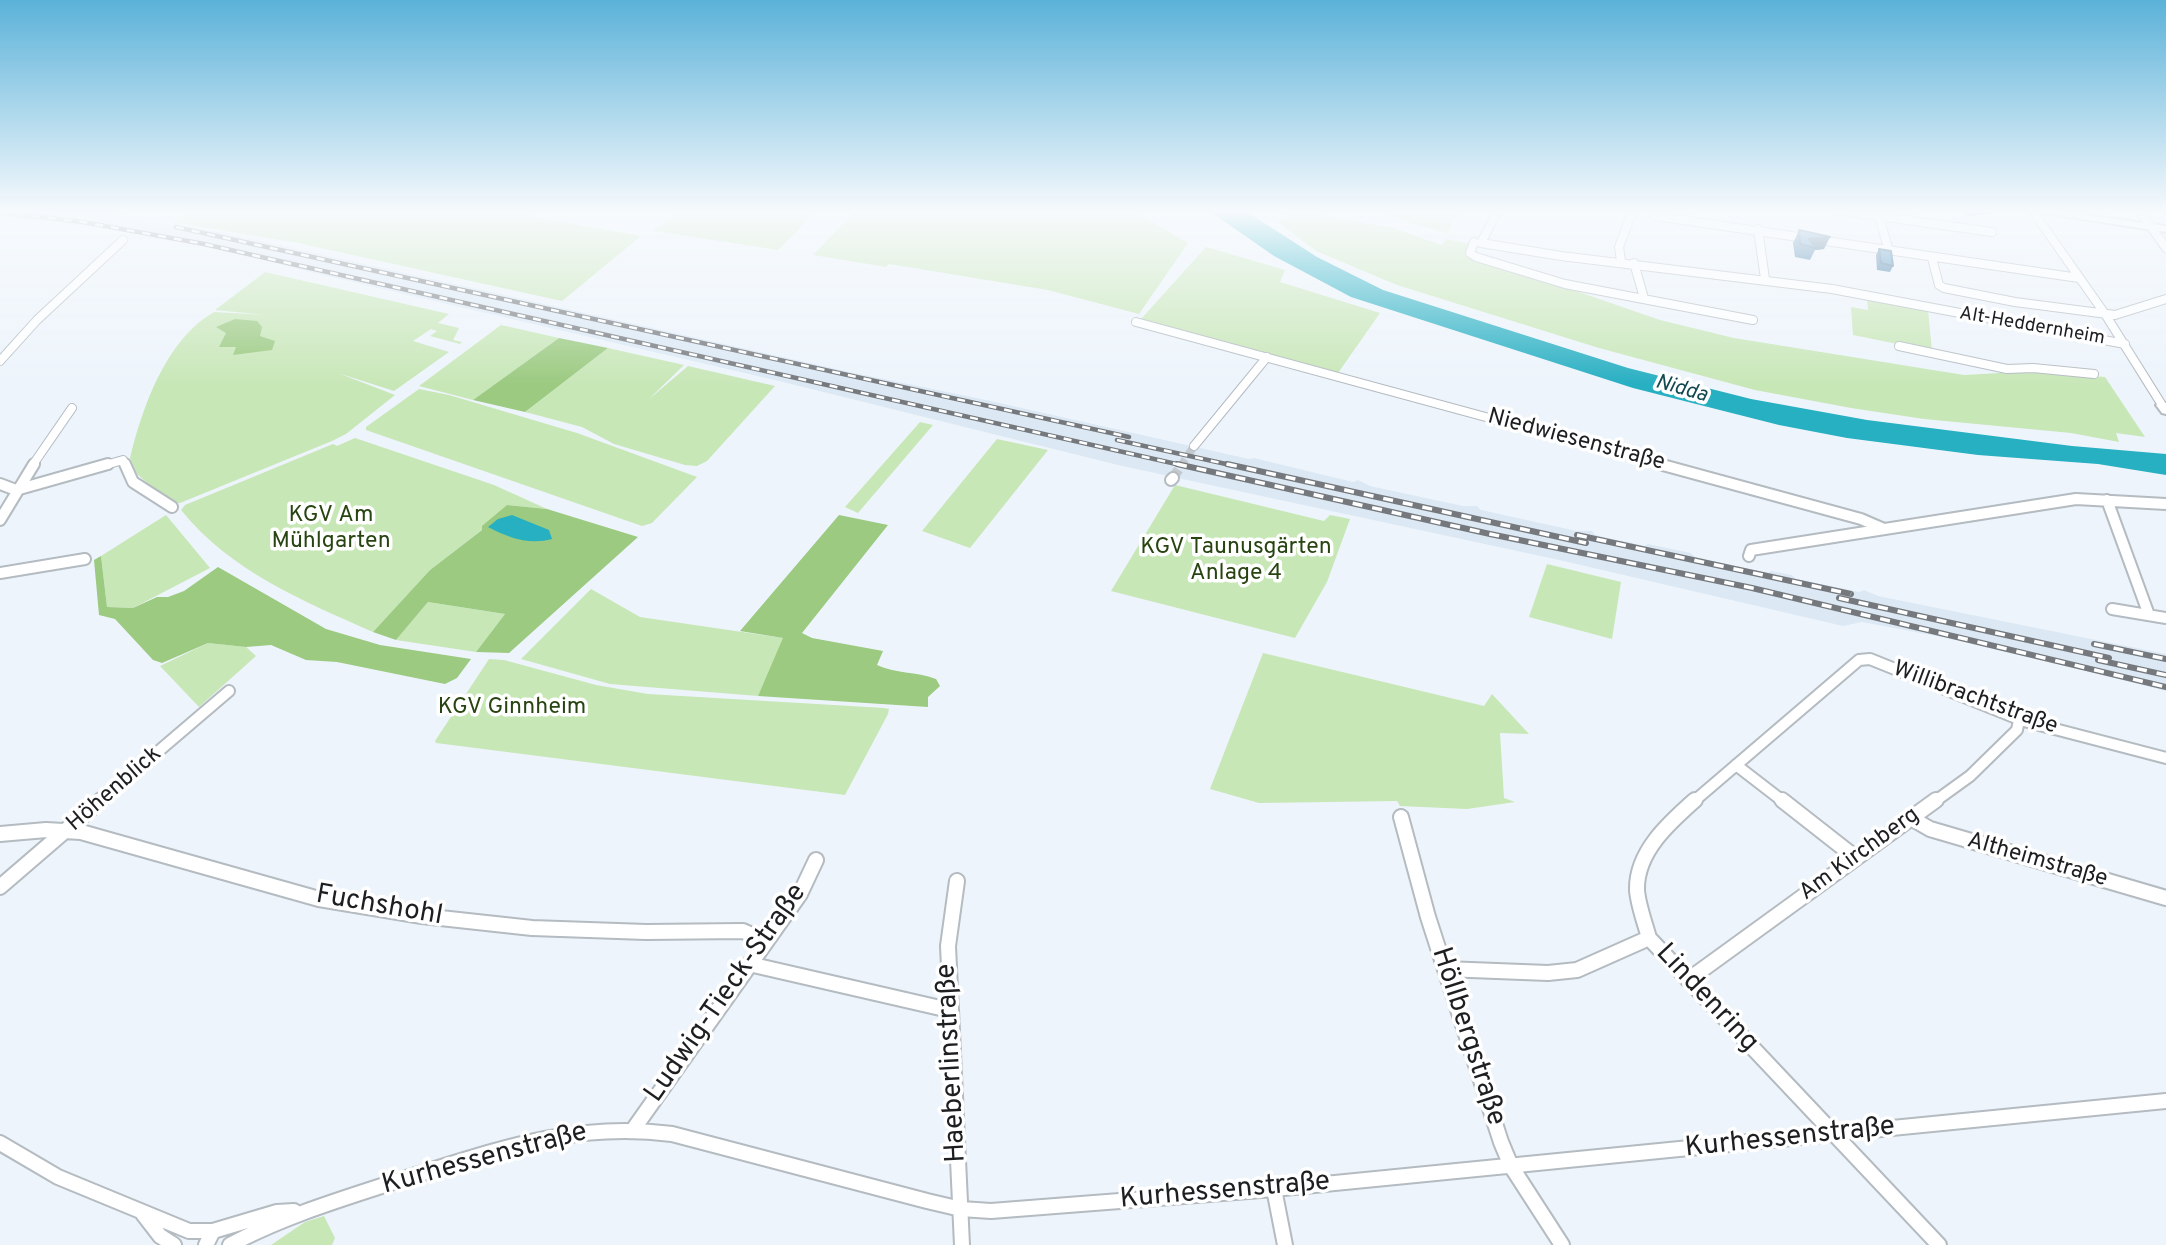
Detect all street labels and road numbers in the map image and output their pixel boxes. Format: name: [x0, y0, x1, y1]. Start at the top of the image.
street label: Alt-Heddernheim: [1957, 303, 2107, 351]
street label: Niedwiesenstraße: [1484, 404, 1668, 478]
street label: Willibrachtstraße: [1889, 656, 2061, 742]
street label: Höhenblick: [62, 741, 168, 839]
street label: Am Kirchberg: [1795, 802, 1925, 908]
street label: Altheimstraße: [1964, 828, 2110, 894]
street label: Ludwig-Tieck-Straße: [639, 878, 815, 1110]
street label: Fuchshohl: [313, 879, 445, 935]
street label: Lindenring: [1647, 938, 1765, 1060]
street label: Höllbergstraße: [1422, 944, 1512, 1130]
street label: Haeberlinstraße: [931, 963, 975, 1163]
street label: Kurhessenstraße: [1683, 1111, 1897, 1167]
street label: Kurhessenstraße: [379, 1116, 591, 1204]
street label: Kurhessenstraße: [1118, 1166, 1332, 1218]

